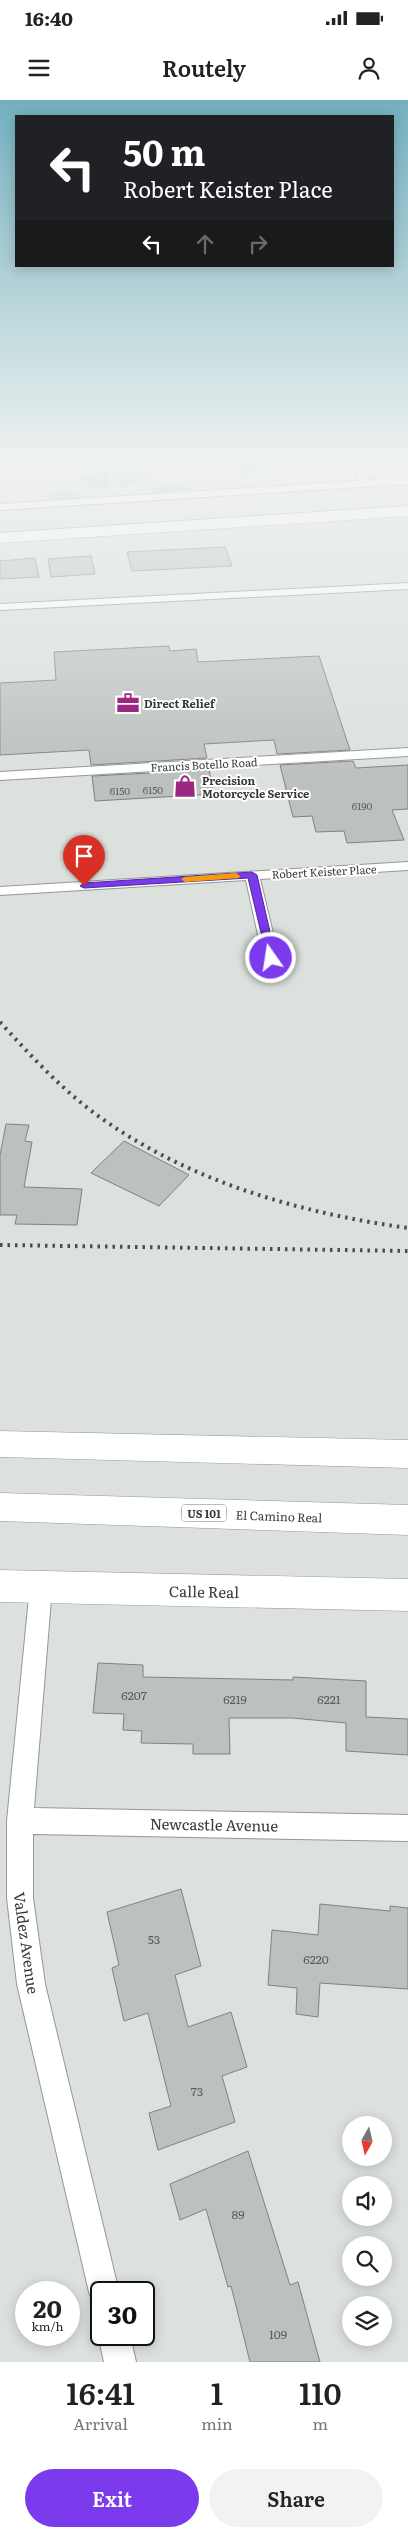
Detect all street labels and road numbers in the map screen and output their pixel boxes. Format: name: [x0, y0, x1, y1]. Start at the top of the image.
street label: Francis Botello Road: [150, 753, 258, 775]
street label: Robert Keister Place: [271, 860, 377, 882]
road number: US 101: [182, 1505, 226, 1522]
street label: El Camino Real: [235, 1505, 323, 1527]
street label: Calle Real: [169, 1579, 239, 1603]
street label: Newcastle Avenue: [150, 1811, 279, 1837]
street label: Valdez Avenue: [8, 1891, 46, 1996]

